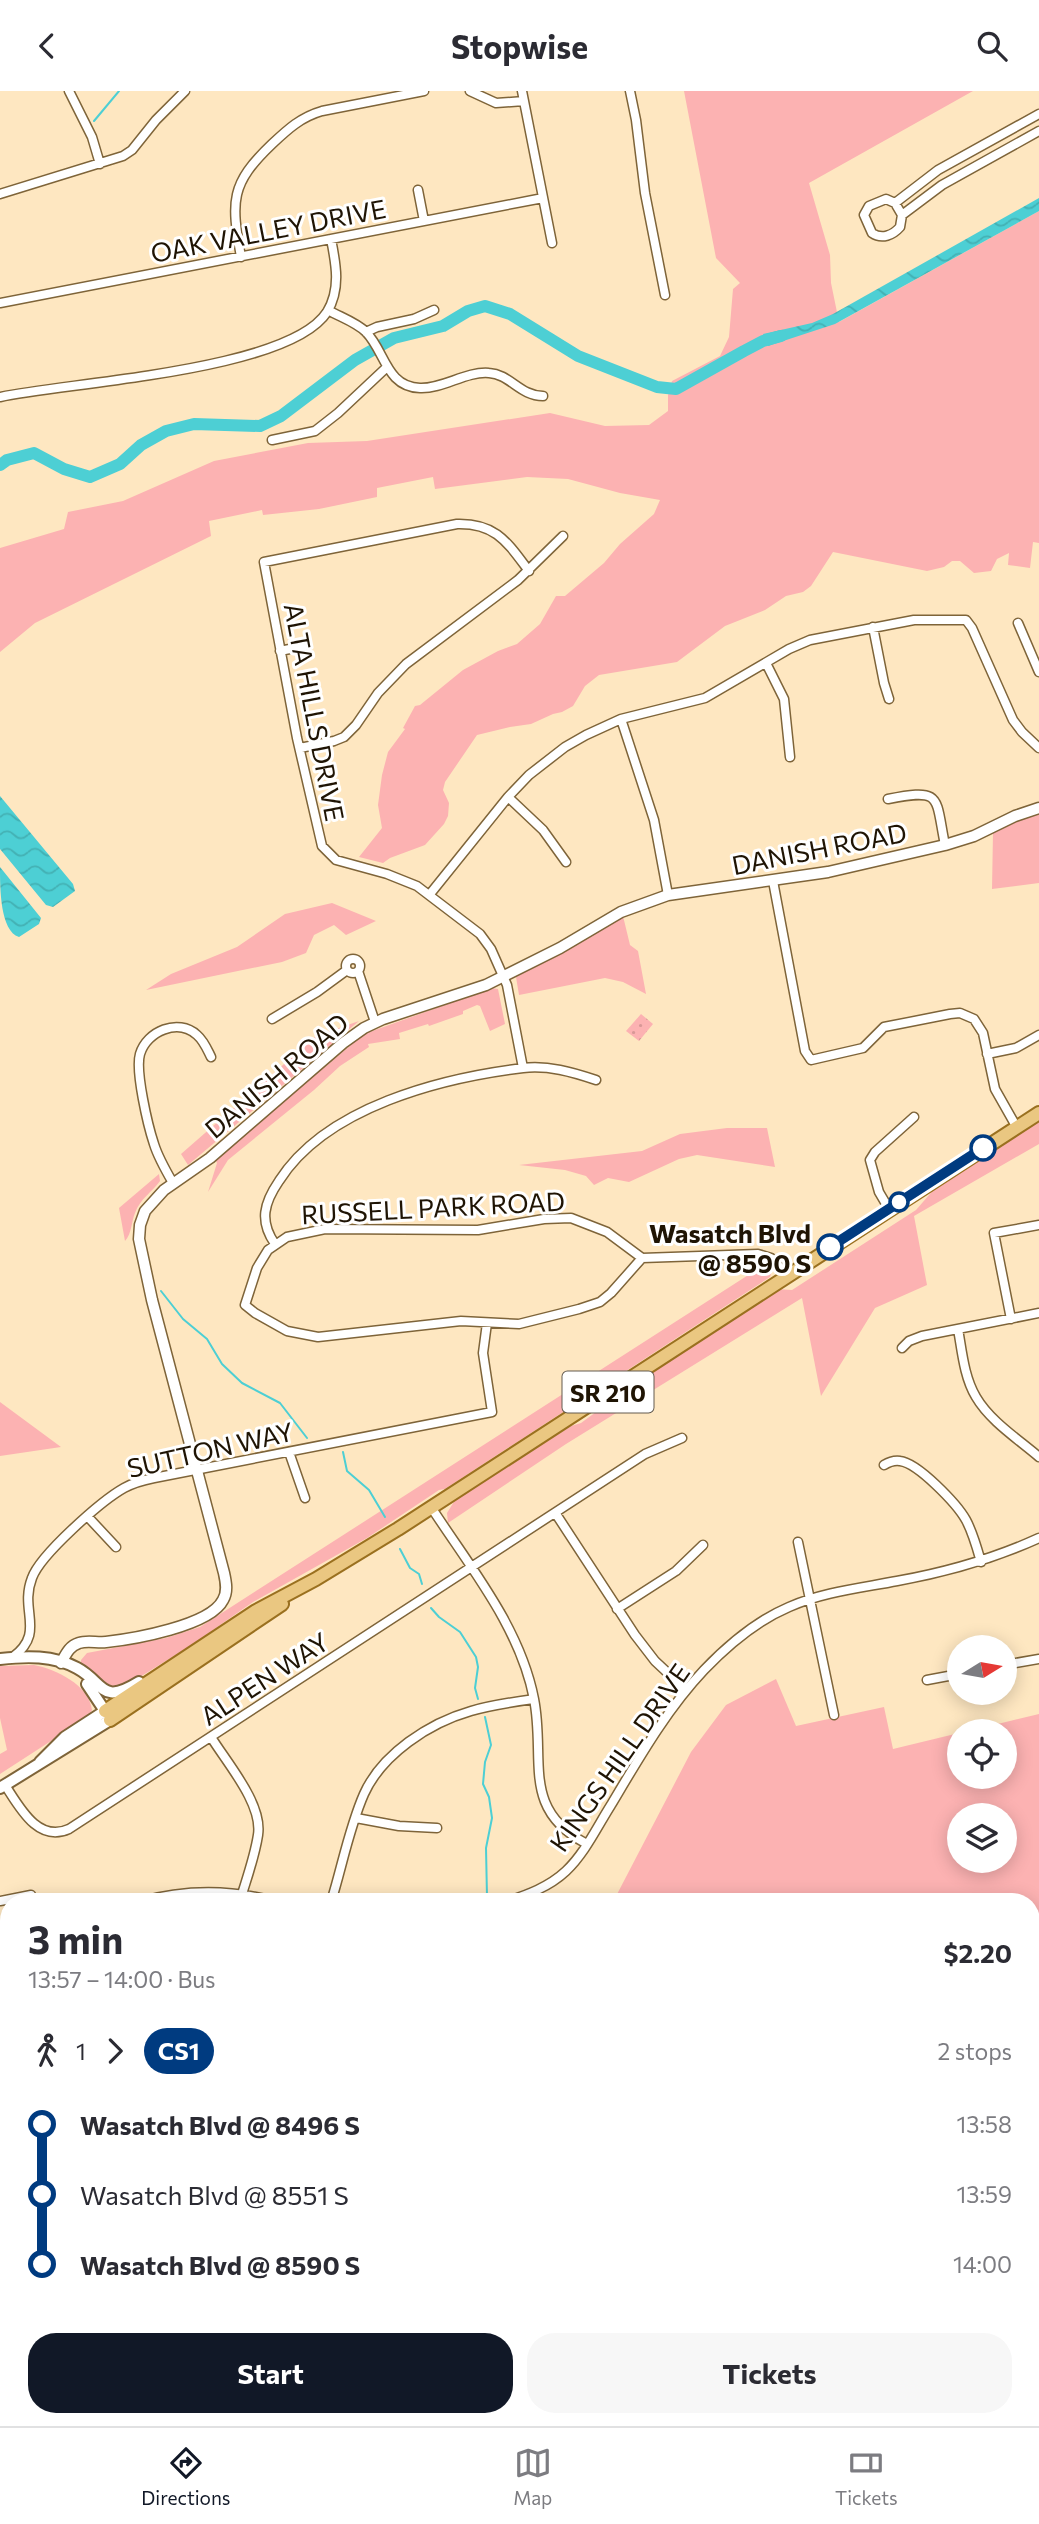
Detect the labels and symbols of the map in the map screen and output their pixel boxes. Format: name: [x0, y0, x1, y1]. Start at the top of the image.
street label: OAK VALLEY DRIVE: [148, 192, 388, 268]
street label: ALTA HILLS DRIVE: [279, 600, 351, 824]
street label: DANISH ROAD: [729, 816, 909, 880]
street label: DANISH ROAD: [198, 1006, 354, 1144]
unlabelled marker: [970, 1135, 996, 1161]
street label: RUSSELL PARK ROAD: [300, 1185, 566, 1229]
unlabelled marker: [889, 1192, 909, 1212]
place label: Wasatch Blvd @ 8590 S: [649, 1217, 811, 1278]
marker: Wasatch Blvd @ 8590 S: [817, 1234, 843, 1260]
road number: SR 210: [562, 1371, 654, 1413]
street label: SUTTON WAY: [124, 1415, 296, 1483]
street label: ALPEN WAY: [194, 1625, 334, 1731]
north arrow: [947, 1635, 1017, 1705]
street label: KINGS HILL DRIVE: [543, 1657, 695, 1857]

